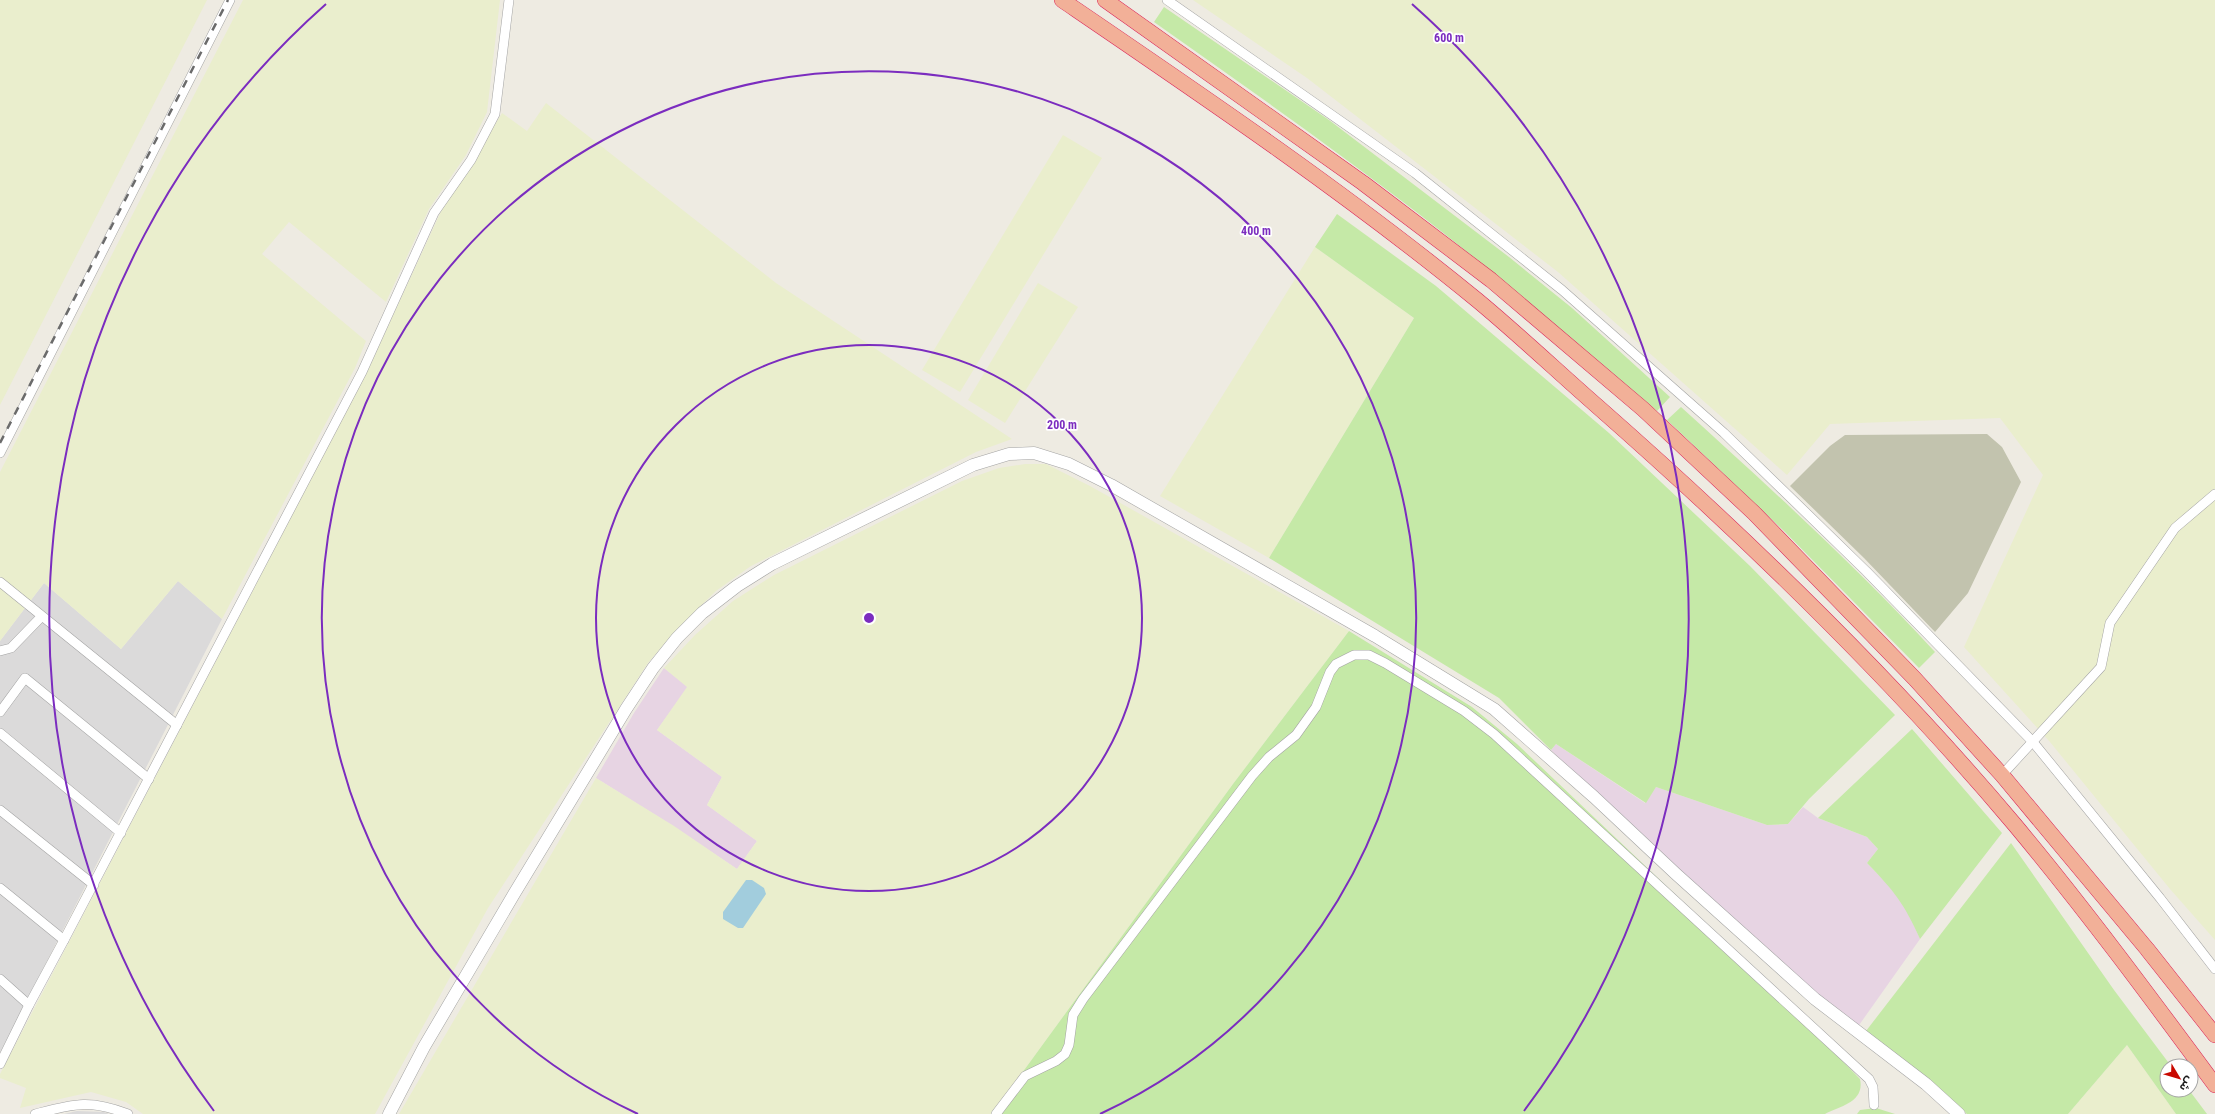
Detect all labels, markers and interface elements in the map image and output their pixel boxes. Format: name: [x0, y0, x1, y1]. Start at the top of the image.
text: 600 m: [1434, 31, 1464, 45]
text: 400 m: [1241, 224, 1271, 238]
text: 200 m: [1047, 418, 1077, 432]
centre of rings: [862, 611, 876, 625]
north arrow: [2159, 1058, 2199, 1098]
text: ش: [2177, 1074, 2196, 1094]

